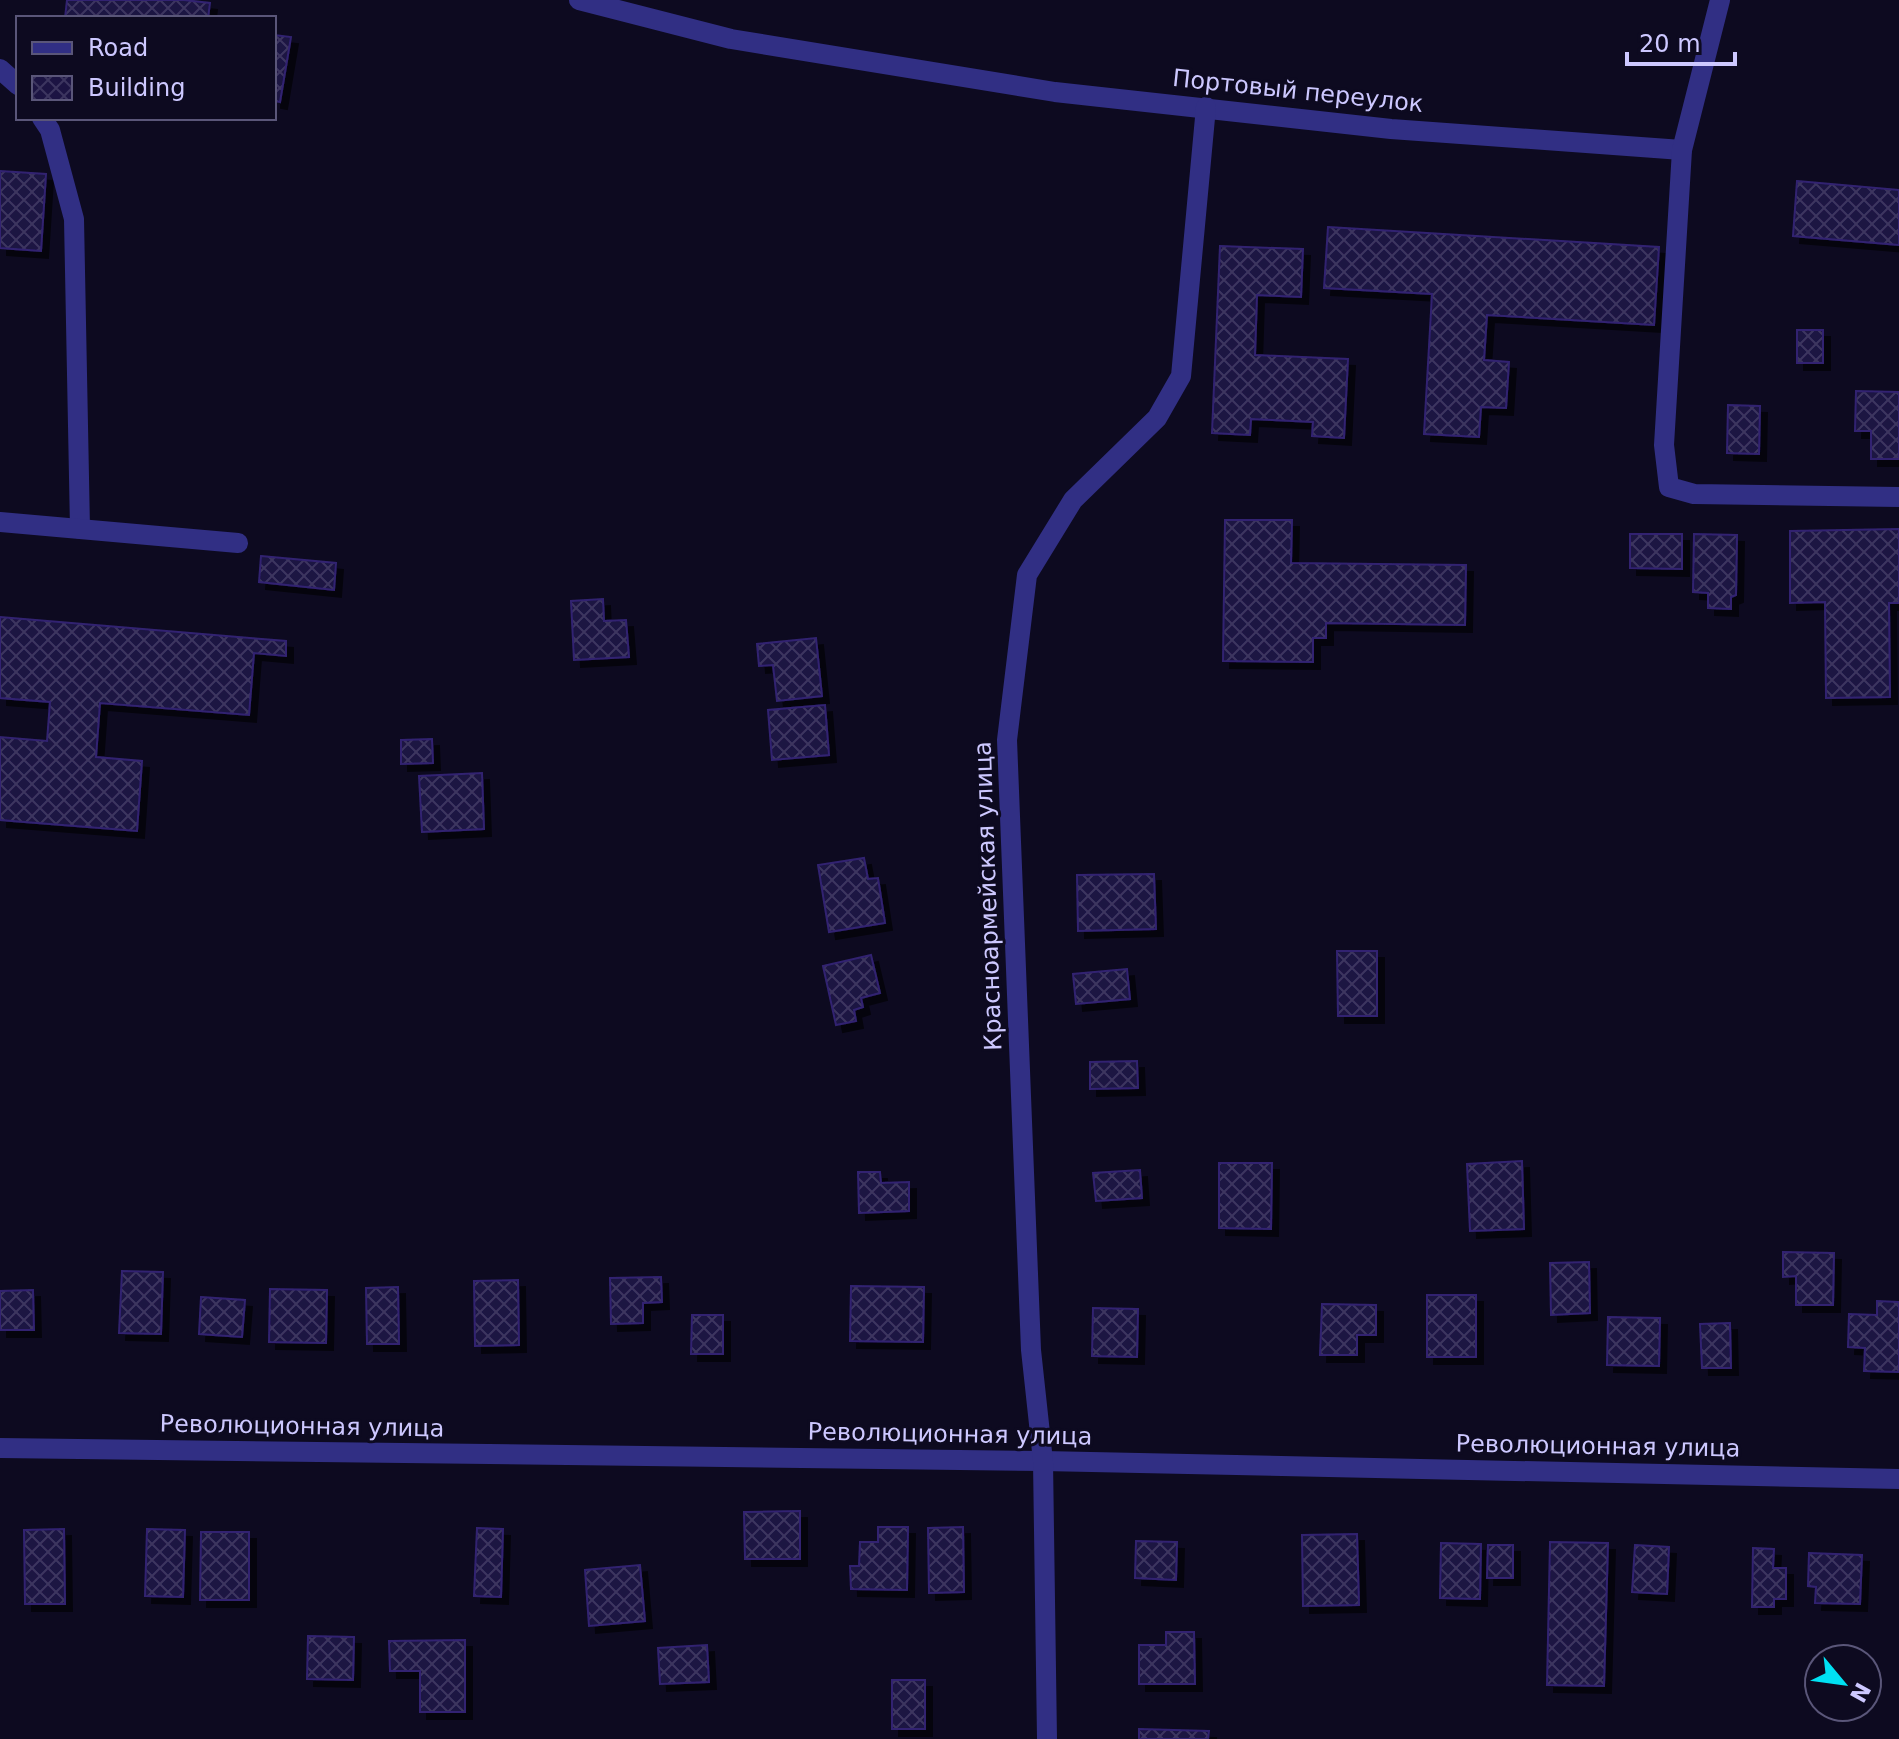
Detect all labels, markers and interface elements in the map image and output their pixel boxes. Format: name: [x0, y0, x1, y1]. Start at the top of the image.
legend: [16, 16, 276, 120]
scale bar: [1627, 16, 1735, 66]
text: 20 m: [1639, 30, 1701, 58]
text: Road: [88, 34, 148, 62]
street label: Портовый переулок: [1171, 64, 1425, 118]
text: Building: [88, 74, 185, 102]
street label: Красноармейская улица: [969, 741, 1007, 1051]
street label: Революционная улица: [159, 1410, 445, 1442]
street label: Революционная улица: [807, 1418, 1093, 1450]
street label: Революционная улица: [1455, 1430, 1741, 1462]
north arrow: [1803, 1643, 1883, 1723]
text: N: [1845, 1678, 1875, 1707]

